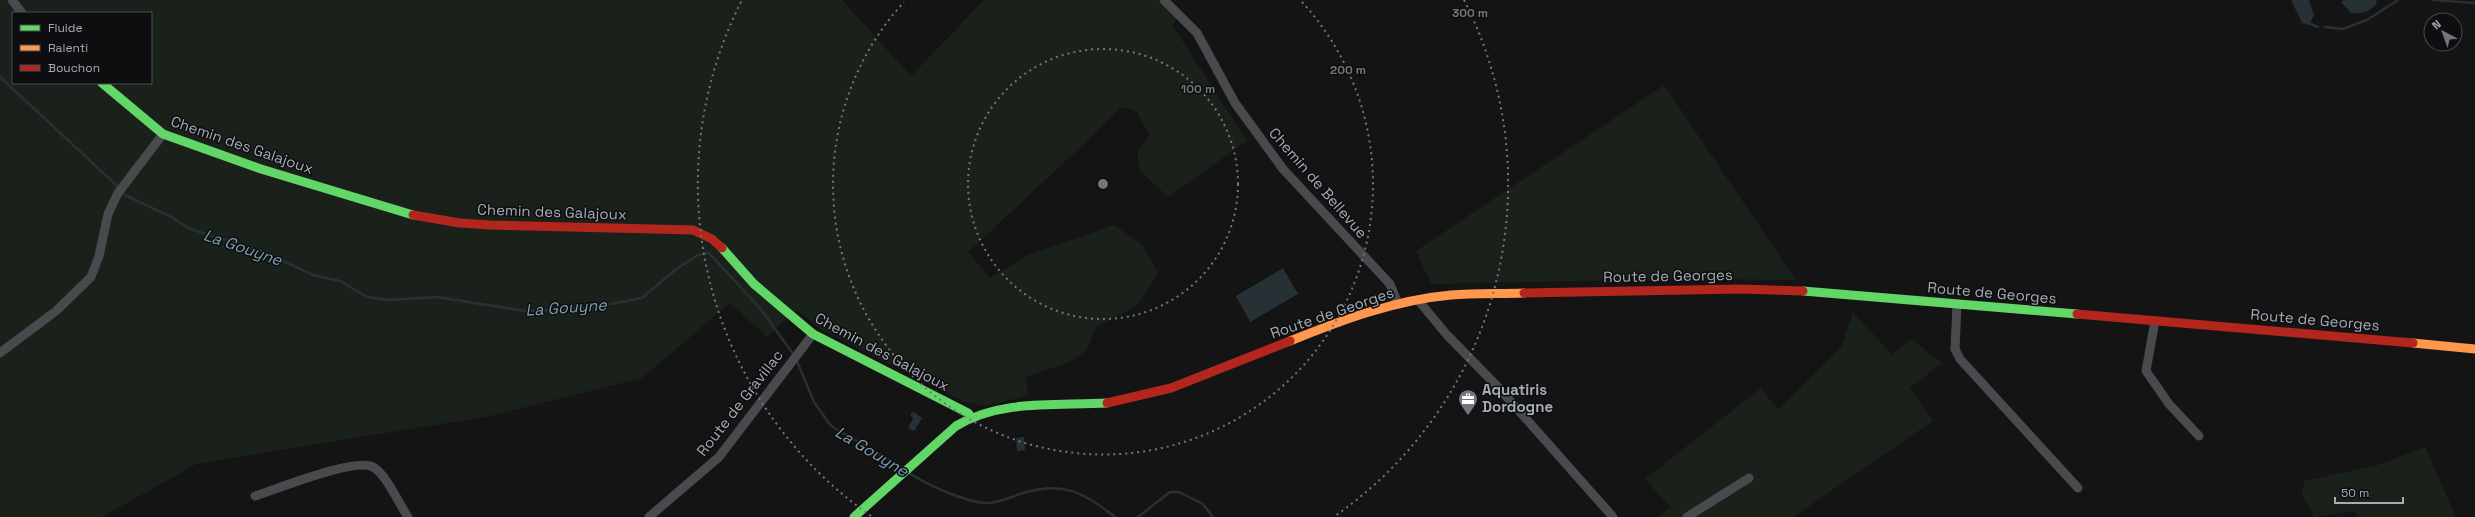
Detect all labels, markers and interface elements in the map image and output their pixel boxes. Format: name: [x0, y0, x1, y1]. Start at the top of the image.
text: 300 m: [1452, 5, 1488, 21]
legend: [12, 12, 152, 84]
north arrow: [2423, 12, 2463, 52]
text: N: [2429, 17, 2444, 32]
text: Fluide: [48, 20, 83, 36]
text: Ralenti: [48, 40, 88, 56]
text: Bouchon: [48, 60, 100, 76]
text: 200 m: [1330, 62, 1366, 78]
text: 100 m: [1181, 81, 1215, 97]
street label: Chemin des Galajoux: [168, 111, 316, 178]
street label: Chemin de Bellevue: [1265, 123, 1372, 242]
centre of rings: [1096, 177, 1110, 191]
street label: Chemin des Galajoux: [477, 199, 627, 224]
water label: La Gouyne: [201, 224, 285, 271]
street label: Route de Georges: [1603, 265, 1733, 286]
street label: Route de Georges: [1927, 277, 2057, 308]
street label: Route de Georges: [1268, 282, 1396, 343]
water label: La Gouyne: [525, 294, 608, 321]
street label: Route de Georges: [2250, 304, 2380, 335]
street label: Chemin des Galajoux: [812, 308, 953, 395]
street label: Route de Gravillac: [692, 346, 787, 460]
place label: Aquatiris Dordogne: [1482, 380, 1553, 416]
office icon: Aquatiris Dordogne: [1457, 388, 1479, 416]
water label: La Gouyne: [831, 421, 912, 482]
scale bar: [2335, 479, 2403, 505]
text: 50 m: [2341, 485, 2369, 501]

